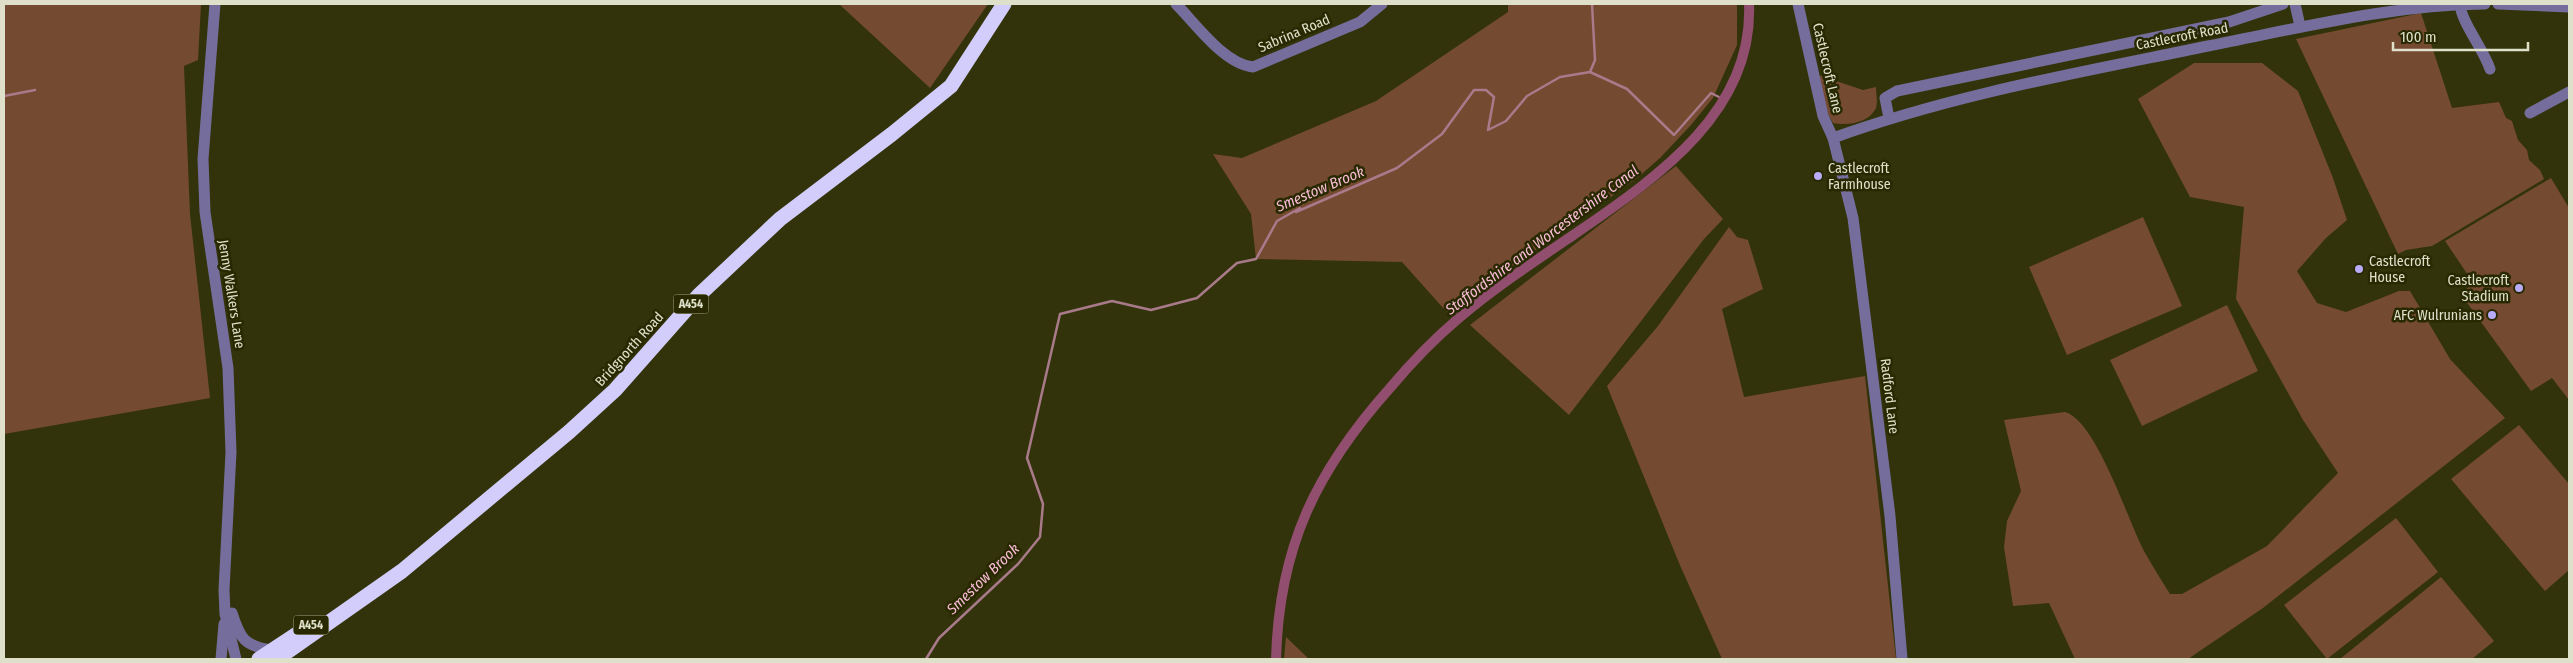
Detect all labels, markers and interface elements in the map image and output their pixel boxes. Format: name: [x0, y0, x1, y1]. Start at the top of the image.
street label: Sabrina Road: [1256, 11, 1333, 56]
street label: Castlecroft Road: [2134, 19, 2230, 54]
scale bar: [2393, 20, 2528, 52]
street label: Castlecroft Lane: [1809, 21, 1846, 115]
text: 100 m: [2400, 28, 2437, 46]
place label: Castlecroft Farmhouse: [1828, 160, 1891, 193]
water label: Staffordshire and Worcestershire Canal: [1441, 161, 1642, 319]
water label: Smestow Brook: [1272, 162, 1367, 216]
marker: Castlecroft Farmhouse: [1812, 170, 1824, 182]
street label: Jenny Walkers Lane: [215, 238, 249, 350]
place label: Castlecroft House: [2369, 253, 2431, 286]
marker: Castlecroft House: [2353, 263, 2365, 275]
place label: Castlecroft Stadium: [2448, 272, 2509, 305]
marker: Castlecroft Stadium: [2513, 282, 2525, 294]
road number: A454: [674, 294, 708, 314]
place label: AFC Wulrunians: [2394, 307, 2482, 324]
street label: Bridgnorth Road: [592, 309, 667, 390]
marker: AFC Wulrunians: [2486, 309, 2498, 321]
street label: Radford Lane: [1876, 357, 1903, 435]
water label: Smestow Brook: [942, 539, 1023, 619]
road number: A454: [294, 616, 328, 634]

